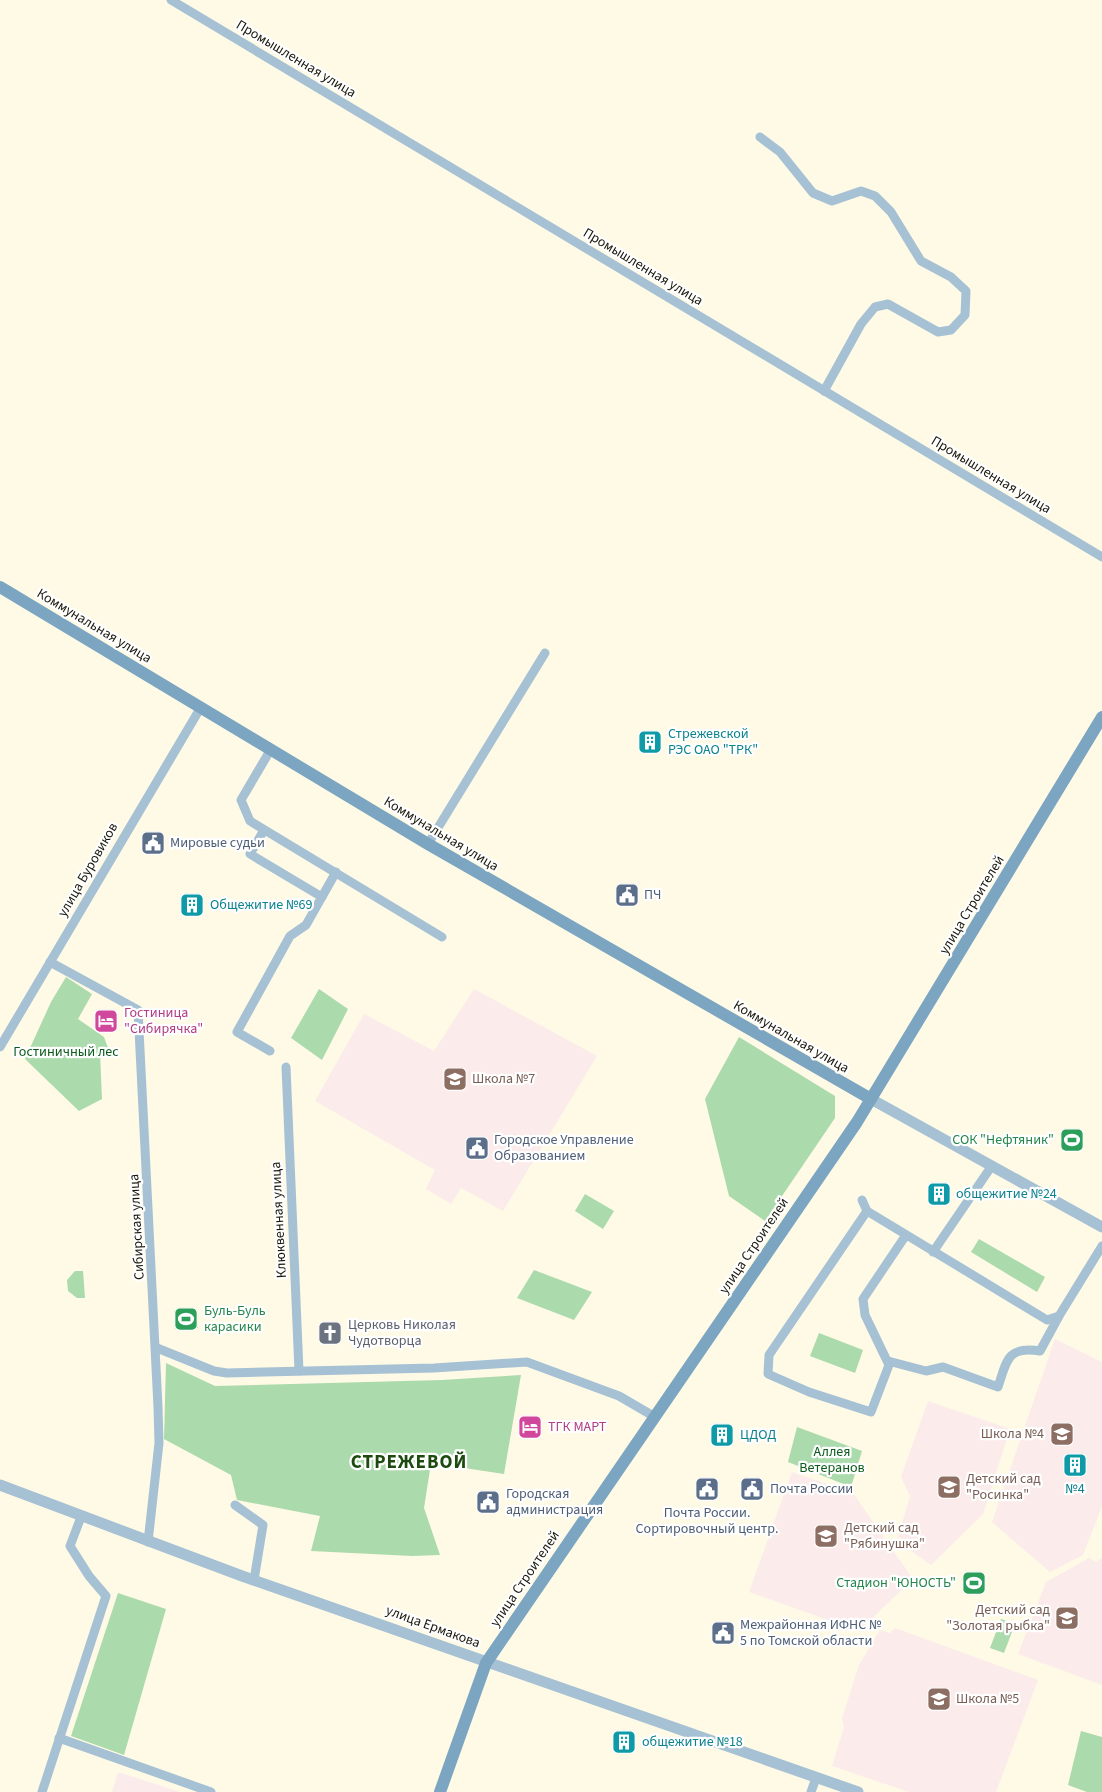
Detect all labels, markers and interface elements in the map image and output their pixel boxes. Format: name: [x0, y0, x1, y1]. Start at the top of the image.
street label: Промышленная улица: [232, 15, 360, 103]
street label: Промышленная улица: [579, 223, 707, 311]
street label: Промышленная улица: [927, 431, 1055, 519]
street label: Коммунальная улица: [33, 584, 155, 668]
place label: Стрежевской РЭС ОАО "ТРК": [668, 724, 758, 760]
building icon: Стрежевской РЭС ОАО "ТРК": [637, 729, 663, 755]
street label: Коммунальная улица: [380, 792, 502, 876]
street label: улица Буровиков: [53, 819, 123, 921]
public building icon: Мировые судьи: [140, 830, 166, 856]
place label: Мировые судьи: [170, 833, 265, 853]
street label: улица Строителей: [935, 852, 1009, 958]
public building icon: ПЧ: [614, 882, 640, 908]
place label: ПЧ: [644, 885, 661, 905]
building icon: Общежитие №69: [179, 892, 205, 918]
place label: Общежитие №69: [210, 895, 313, 915]
street label: Коммунальная улица: [729, 996, 853, 1078]
place label: Гостиница "Сибирячка": [124, 1003, 203, 1039]
hotel icon: Гостиница "Сибирячка": [93, 1008, 119, 1034]
park label: Гостиничный лес: [13, 1042, 119, 1062]
school or university icon: Школа №7: [442, 1066, 468, 1092]
place label: Школа №7: [472, 1069, 535, 1089]
sports icon: СОК "Нефтяник": [1059, 1127, 1085, 1153]
place label: Городское Управление Образованием: [494, 1130, 634, 1166]
place label: СОК "Нефтяник": [952, 1130, 1054, 1150]
public building icon: Городское Управление Образованием: [464, 1135, 490, 1161]
street label: Клюквенная улица: [266, 1161, 292, 1279]
street label: Сибирская улица: [124, 1173, 150, 1281]
building icon: общежитие №24: [926, 1181, 952, 1207]
place label: общежитие №24: [956, 1184, 1057, 1204]
street label: улица Строителей: [714, 1194, 794, 1298]
place label: Буль-Буль карасики: [204, 1301, 266, 1337]
sports icon: Буль-Буль карасики: [173, 1306, 199, 1332]
place label: Церковь Николая Чудотворца: [348, 1315, 456, 1351]
church icon: Церковь Николая Чудотворца: [317, 1320, 343, 1346]
hotel icon: ТГК МАРТ: [517, 1414, 543, 1440]
place label: ТГК МАРТ: [548, 1417, 607, 1437]
school or university icon: Школа №4: [1049, 1421, 1075, 1447]
building icon: ЦДОД: [709, 1422, 735, 1448]
place label: Школа №4: [981, 1424, 1044, 1444]
place label: ЦДОД: [740, 1425, 776, 1445]
park label: Аллея Ветеранов: [799, 1442, 865, 1478]
district label: СТРЕЖЕВОЙ: [351, 1449, 467, 1476]
building icon: №4: [1062, 1452, 1088, 1478]
place label: Детский сад "Росинка": [966, 1469, 1041, 1505]
school or university icon: Детский сад "Росинка": [936, 1474, 962, 1500]
public building icon: Почта России. Сортировочный центр.: [694, 1476, 720, 1502]
public building icon: Почта России: [739, 1476, 765, 1502]
place label: Почта России: [770, 1479, 853, 1499]
place label: №4: [1065, 1479, 1085, 1499]
place label: Городская администрация: [506, 1484, 603, 1520]
public building icon: Городская администрация: [475, 1489, 501, 1515]
place label: Почта России. Сортировочный центр.: [636, 1503, 778, 1539]
place label: Детский сад "Рябинушка": [844, 1518, 925, 1554]
school or university icon: Детский сад "Рябинушка": [813, 1523, 839, 1549]
street label: улица Строителей: [485, 1527, 565, 1631]
sports icon: Стадион "ЮНОСТЬ": [961, 1570, 987, 1596]
place label: Стадион "ЮНОСТЬ": [836, 1573, 956, 1593]
place label: Детский сад "Золотая рыбка": [946, 1600, 1051, 1636]
street label: улица Ермакова: [383, 1601, 483, 1653]
school or university icon: Детский сад "Золотая рыбка": [1054, 1605, 1080, 1631]
place label: Межрайонная ИФНС № 5 по Томской области: [740, 1615, 882, 1651]
public building icon: Межрайонная ИФНС № 5 по Томской области: [710, 1620, 736, 1646]
school or university icon: Школа №5: [926, 1686, 952, 1712]
place label: Школа №5: [956, 1689, 1019, 1709]
building icon: общежитие №18: [611, 1729, 637, 1755]
place label: общежитие №18: [642, 1732, 743, 1752]

